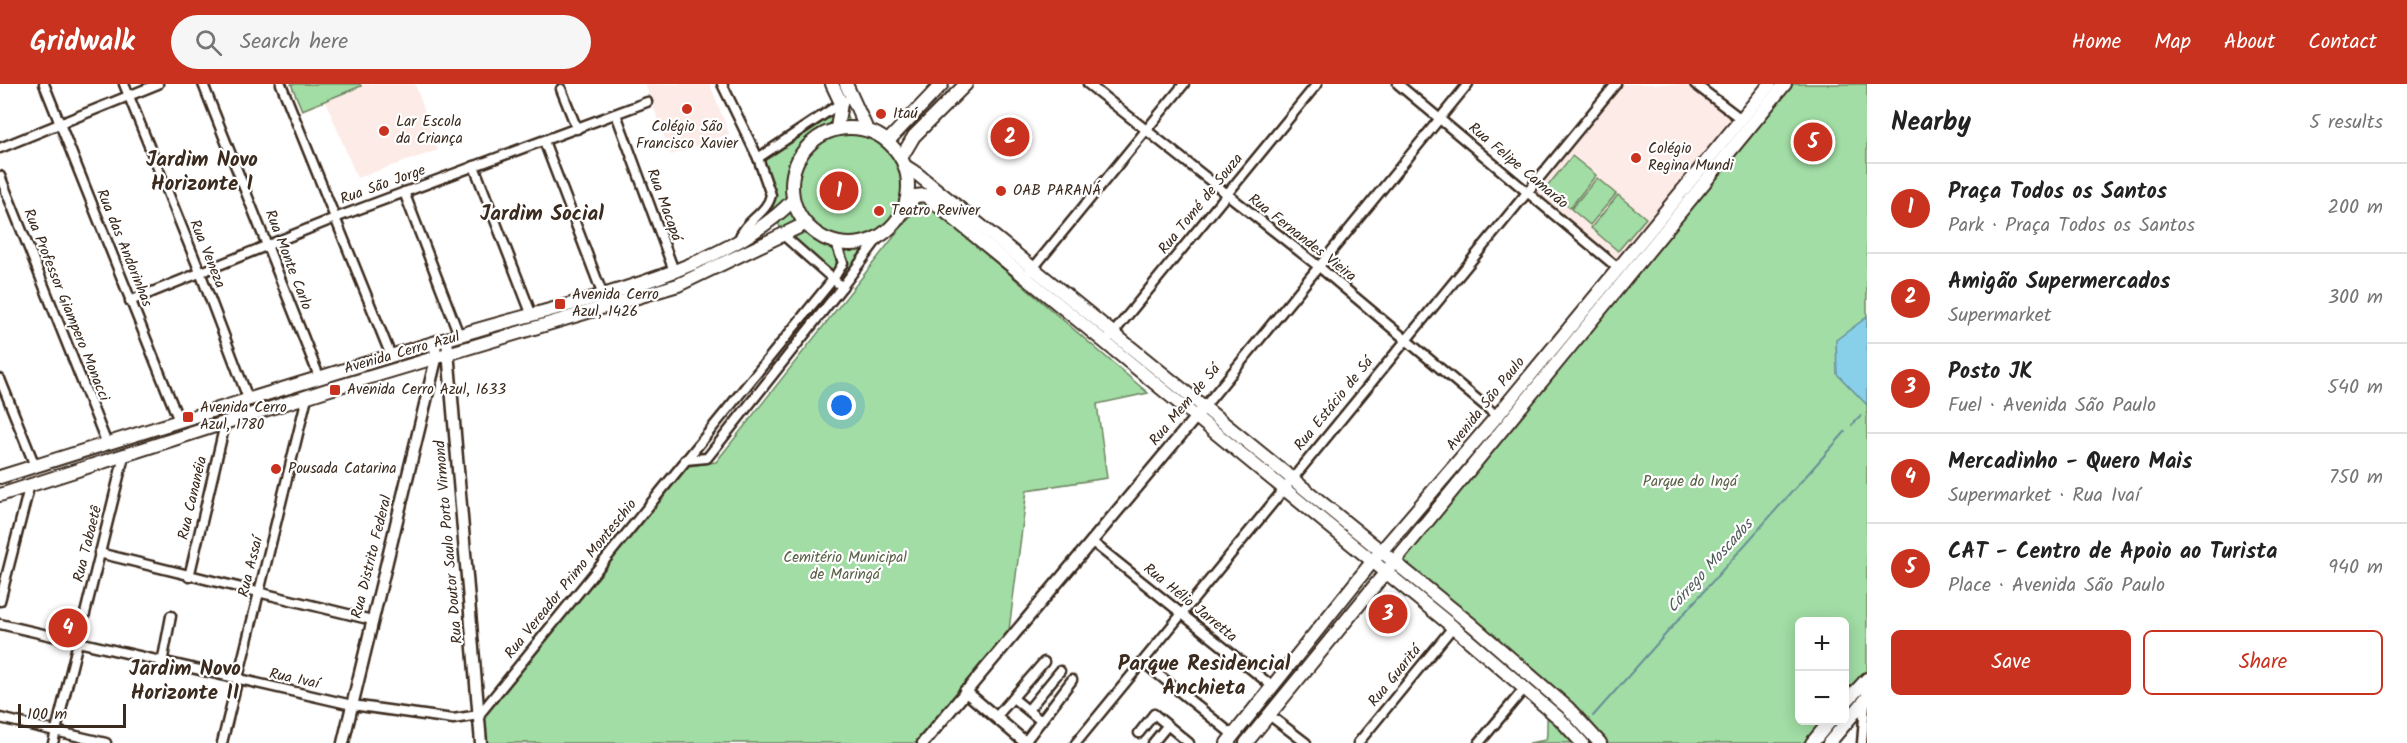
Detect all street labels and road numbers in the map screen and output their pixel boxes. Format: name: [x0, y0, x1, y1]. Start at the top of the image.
street label: Rua Felipe Camarão: [1463, 117, 1574, 215]
street label: Rua Tomé de Souza: [1153, 148, 1249, 260]
street label: Rua São Jorge: [337, 158, 429, 212]
street label: Rua Macapá: [640, 165, 689, 247]
street label: Rua das Andorinhas: [89, 185, 159, 311]
street label: Rua Fernandes Vieira: [1243, 188, 1361, 288]
street label: Rua Professor Giampero Monacci: [16, 205, 116, 406]
street label: Rua Monte Carlo: [258, 206, 318, 314]
street label: Rua Veneza: [182, 216, 232, 292]
street label: Avenida Cerro Azul: [341, 325, 463, 381]
street label: Rua Estácio de Sá: [1288, 350, 1381, 456]
street label: Avenida São Paulo: [1440, 352, 1532, 456]
street label: Rua Mem de Sá: [1143, 357, 1228, 451]
street label: Rua Doutor Saulo Porto Virmond: [428, 439, 470, 645]
street label: Rua Cananéia: [172, 454, 214, 542]
street label: Rua Distrito Federal: [345, 493, 399, 621]
street label: Rua Vereador Primo Monteschio: [499, 494, 643, 664]
street label: Rua Tabaetê: [67, 503, 109, 585]
street label: Rua Assaí: [232, 532, 271, 600]
street label: Rua Hélio Jarretta: [1138, 557, 1242, 649]
street label: Rua Guaritá: [1362, 638, 1429, 712]
street label: Rua Ivaí: [267, 662, 324, 697]

